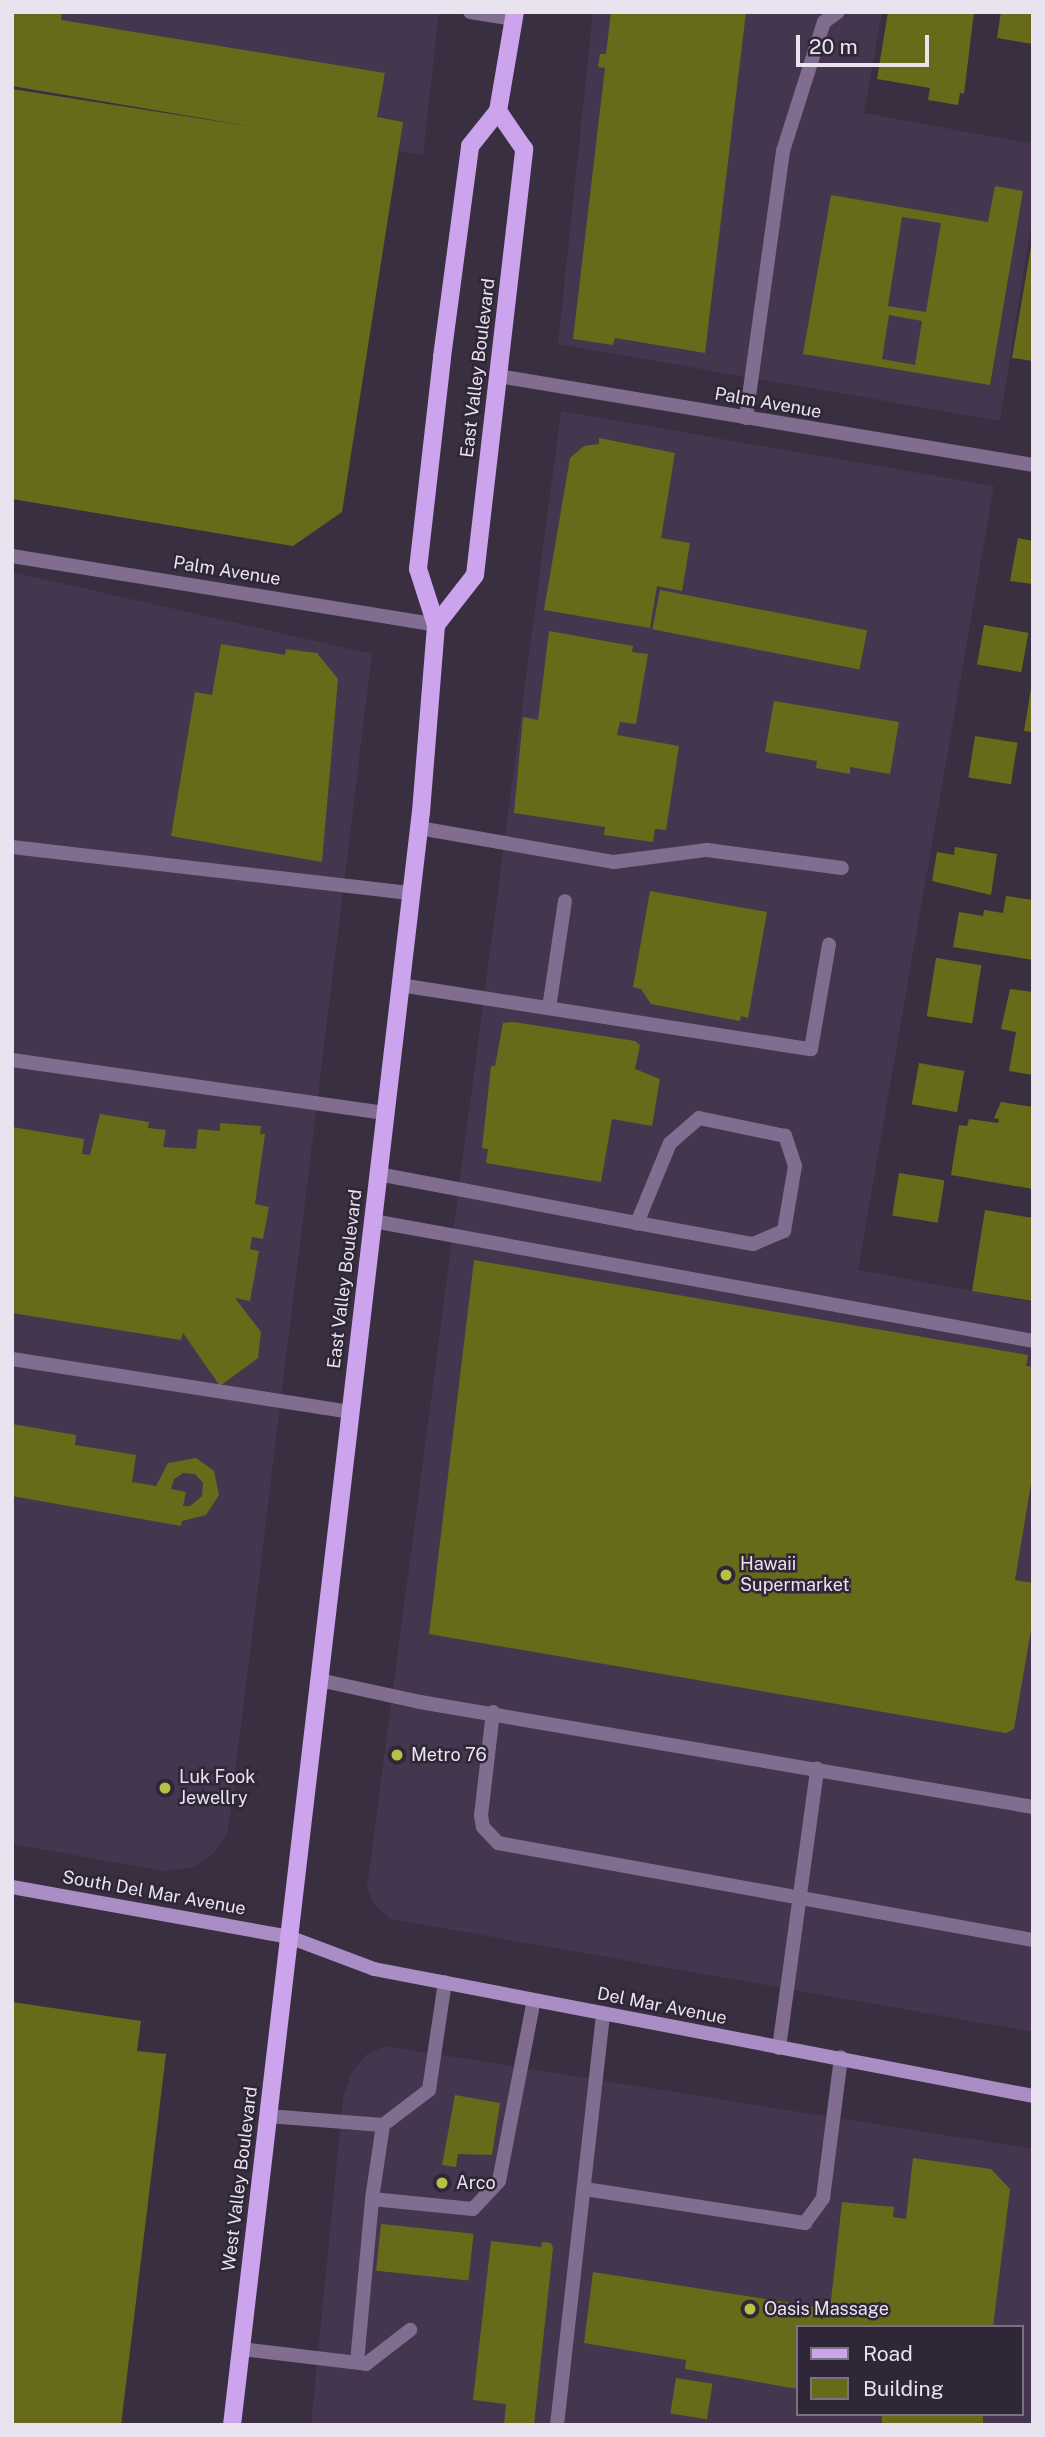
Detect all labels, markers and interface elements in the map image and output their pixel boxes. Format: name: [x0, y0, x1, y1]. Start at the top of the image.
scale bar: [800, 21, 933, 65]
text: 20 m: [809, 34, 858, 59]
street label: East Valley Boulevard: [456, 277, 500, 459]
street label: Palm Avenue: [713, 383, 823, 423]
street label: Palm Avenue: [172, 552, 282, 590]
street label: East Valley Boulevard: [323, 1188, 367, 1370]
place label: Hawaii Supermarket: [740, 1554, 850, 1596]
marker: Hawaii Supermarket: [718, 1567, 734, 1583]
place label: Metro 76: [411, 1744, 487, 1766]
marker: Metro 76: [389, 1747, 405, 1763]
place label: Luk Fook Jewellry: [179, 1767, 255, 1810]
marker: Luk Fook Jewellry: [157, 1780, 173, 1796]
street label: South Del Mar Avenue: [61, 1866, 247, 1920]
street label: Del Mar Avenue: [595, 1983, 729, 2029]
street label: West Valley Boulevard: [218, 2085, 262, 2273]
place label: Arco: [456, 2172, 496, 2194]
marker: Arco: [434, 2175, 450, 2191]
place label: Oasis Massage: [764, 2298, 889, 2320]
marker: Oasis Massage: [742, 2301, 758, 2317]
legend: [796, 2325, 1024, 2416]
text: Road: [863, 2341, 913, 2366]
text: Building: [863, 2376, 944, 2401]

